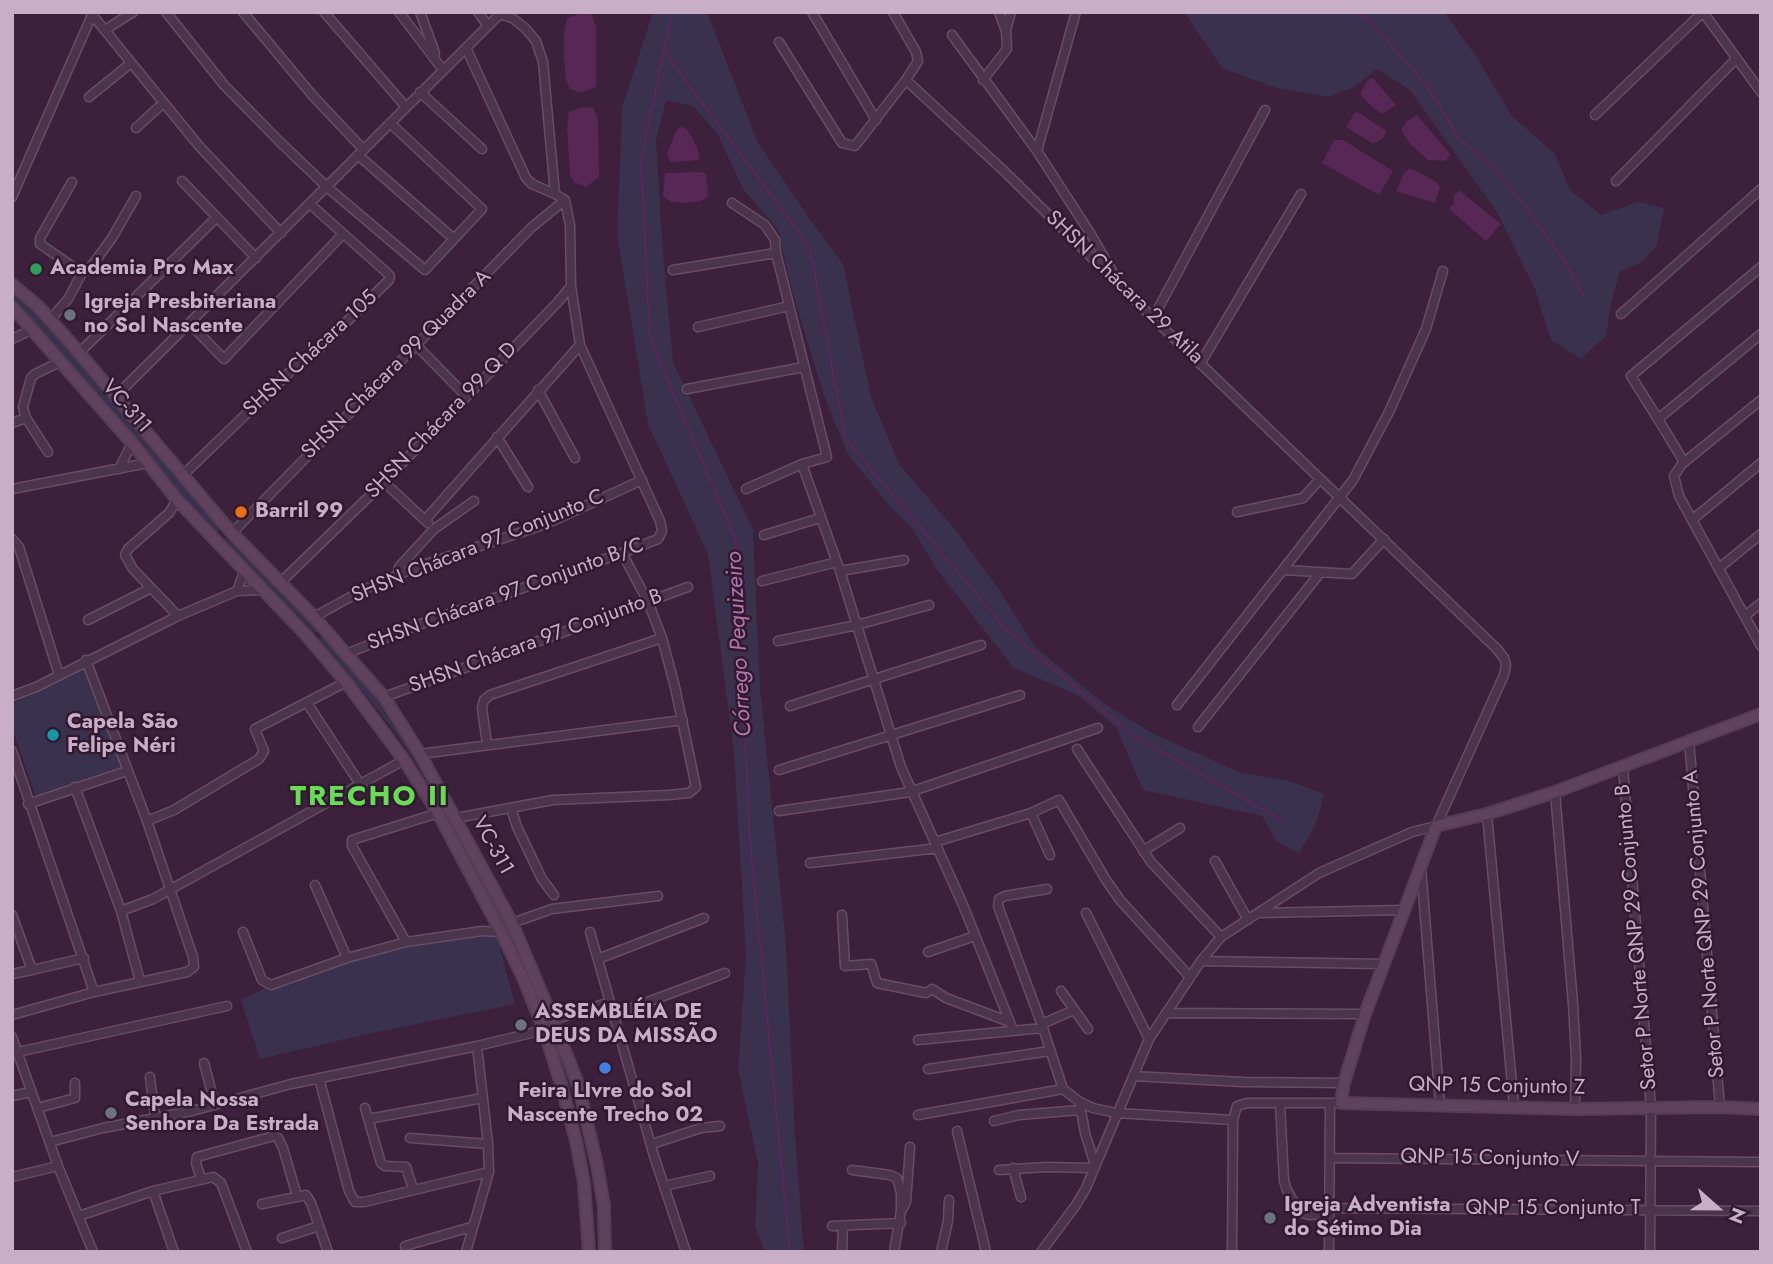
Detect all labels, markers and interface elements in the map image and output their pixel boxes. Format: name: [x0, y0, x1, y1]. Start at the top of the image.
street label: SHSN Chácara 29 Atila: [1040, 206, 1208, 370]
place label: Academia Pro Max: [50, 256, 234, 282]
marker: Academia Pro Max: [28, 261, 44, 277]
street label: SHSN Chácara 99 Quadra A: [297, 265, 497, 465]
street label: SHSN Chácara 105: [239, 286, 383, 422]
place label: Igreja Presbiteriana no Sol Nascente: [84, 290, 276, 340]
marker: Igreja Presbiteriana no Sol Nascente: [62, 307, 78, 323]
street label: SHSN Chácara 99 Q D: [361, 338, 523, 504]
street label: VC-311: [96, 375, 156, 439]
street label: SHSN Chácara 97 Conjunto C: [348, 485, 608, 609]
place label: Barril 99: [255, 499, 343, 525]
marker: Barril 99: [233, 504, 249, 520]
street label: SHSN Chácara 97 Conjunto B/C: [364, 533, 648, 657]
water label: Córrego Pequizeiro: [721, 551, 759, 737]
street label: SHSN Chácara 97 Conjunto B: [406, 584, 666, 700]
place label: Capela São Felipe Néri: [67, 710, 178, 760]
marker: Capela São Felipe Néri: [45, 727, 61, 743]
street label: Setor P Norte QNP 29 Conjunto A: [1679, 769, 1731, 1079]
district label: TRECHO II: [291, 781, 449, 815]
street label: Setor P Norte QNP 29 Conjunto B: [1611, 783, 1663, 1091]
street label: VC-311: [466, 812, 518, 880]
place label: ASSEMBLÉIA DE DEUS DA MISSÃO: [535, 1000, 717, 1050]
marker: ASSEMBLÉIA DE DEUS DA MISSÃO: [513, 1017, 529, 1033]
marker: Feira LIvre do Sol Nascente Trecho 02: [597, 1060, 613, 1076]
street label: QNP 15 Conjunto Z: [1408, 1073, 1586, 1101]
place label: Feira LIvre do Sol Nascente Trecho 02: [507, 1079, 703, 1129]
place label: Capela Nossa Senhora Da Estrada: [125, 1088, 319, 1138]
marker: Capela Nossa Senhora Da Estrada: [103, 1105, 119, 1121]
street label: QNP 15 Conjunto V: [1400, 1145, 1580, 1173]
north arrow: [1682, 1173, 1752, 1243]
place label: Igreja Adventista do Sétimo Dia: [1284, 1193, 1451, 1243]
street label: QNP 15 Conjunto T: [1465, 1196, 1641, 1222]
text: N: [1722, 1204, 1752, 1228]
marker: Igreja Adventista do Sétimo Dia: [1262, 1210, 1278, 1226]

